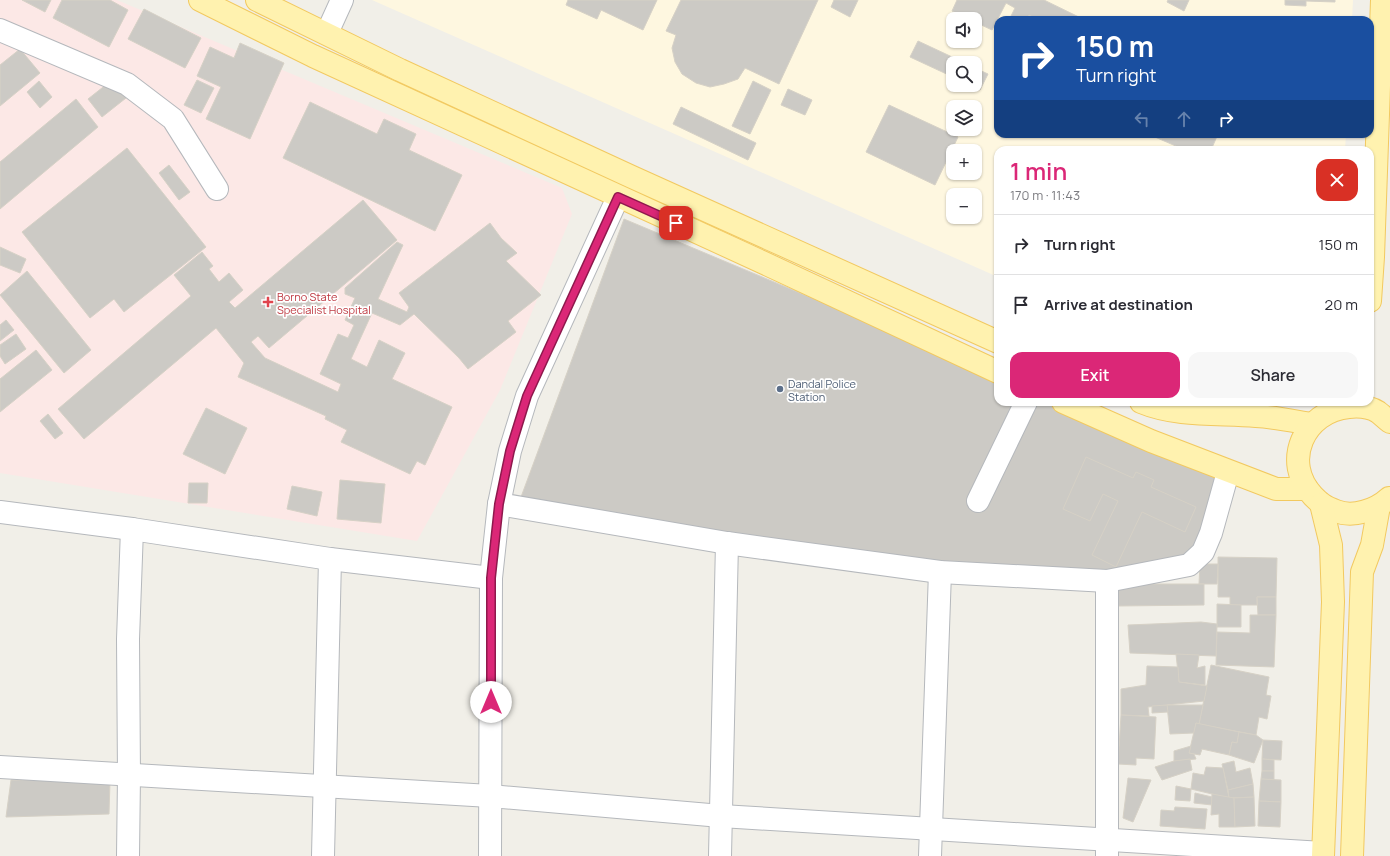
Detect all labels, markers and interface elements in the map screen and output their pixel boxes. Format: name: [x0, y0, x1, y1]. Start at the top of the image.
map controls: [946, 12, 982, 224]
button: sound: [946, 12, 982, 48]
text: 150 m: [1076, 27, 1154, 65]
icon: right: [1010, 32, 1062, 84]
button: search: [946, 56, 982, 92]
text: Turn right: [1076, 63, 1157, 87]
button: layers: [946, 100, 982, 136]
icon: left: [1131, 108, 1153, 130]
icon: ahead: [1173, 108, 1195, 130]
icon: right: [1215, 108, 1237, 130]
button: +: [946, 144, 982, 180]
text: 1 min: [1010, 154, 1067, 187]
button: close: [1316, 159, 1358, 201]
text: 170 m · 11:43: [1010, 186, 1080, 204]
button: −: [946, 188, 982, 224]
pin: [659, 206, 693, 240]
icon: arrive: [665, 212, 687, 234]
icon: right: [1010, 234, 1032, 256]
text: Turn right: [1044, 234, 1115, 255]
text: 150 m: [1319, 234, 1358, 255]
place label: Borno State Specialist Hospital: [277, 289, 371, 317]
icon: arrive: [1010, 294, 1032, 316]
text: Arrive at destination: [1044, 294, 1193, 315]
text: 20 m: [1325, 294, 1358, 315]
marker: Borno State Specialist Hospital: [262, 296, 274, 308]
button: Exit: [1010, 352, 1180, 398]
button: Share: [1188, 352, 1358, 398]
place label: Dandal Police Station: [788, 376, 857, 404]
marker: Dandal Police Station: [775, 384, 785, 394]
position arrow: [470, 681, 512, 723]

